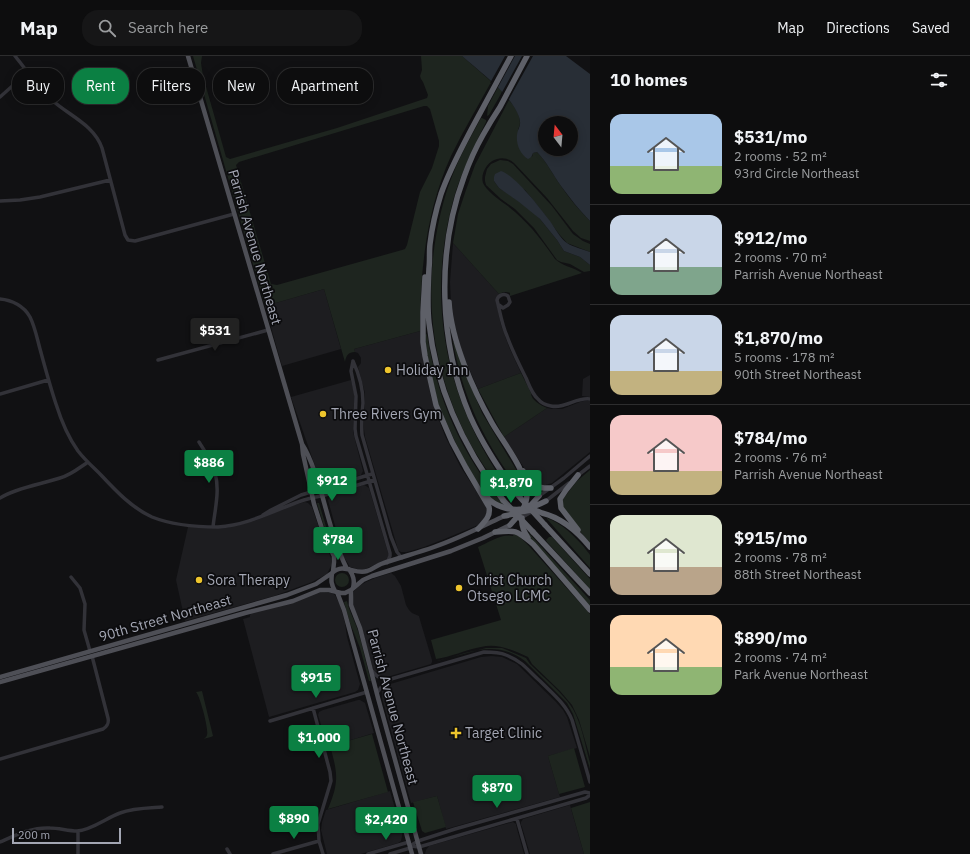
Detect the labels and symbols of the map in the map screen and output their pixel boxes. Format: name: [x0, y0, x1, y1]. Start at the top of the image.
north arrow: [538, 116, 578, 156]
street label: Parrish Avenue Northeast: [224, 167, 286, 327]
pin: $531: [191, 318, 239, 352]
place label: Holiday Inn: [396, 361, 468, 379]
marker: Holiday Inn: [383, 365, 393, 375]
place label: Three Rivers Gym: [331, 405, 442, 423]
marker: Three Rivers Gym: [318, 409, 328, 419]
pin: $886: [185, 450, 233, 484]
pin: $912: [308, 468, 356, 502]
pin: $1,870: [478, 470, 544, 504]
pin: $784: [314, 527, 362, 561]
place label: Sora Therapy: [207, 571, 290, 589]
place label: Christ Church Otsego LCMC: [467, 571, 552, 605]
marker: Sora Therapy: [194, 575, 204, 585]
marker: Christ Church Otsego LCMC: [454, 583, 464, 593]
street label: 90th Street Northeast: [97, 590, 234, 646]
street label: Parrish Avenue Northeast: [364, 627, 422, 787]
pin: $915: [292, 665, 340, 699]
place label: Target Clinic: [465, 724, 542, 742]
pin: $1,000: [286, 725, 352, 759]
marker: Target Clinic: [450, 727, 462, 739]
pin: $870: [473, 775, 521, 809]
pin: $890: [270, 806, 318, 840]
pin: $2,420: [353, 807, 419, 841]
scale bar: [12, 826, 121, 845]

